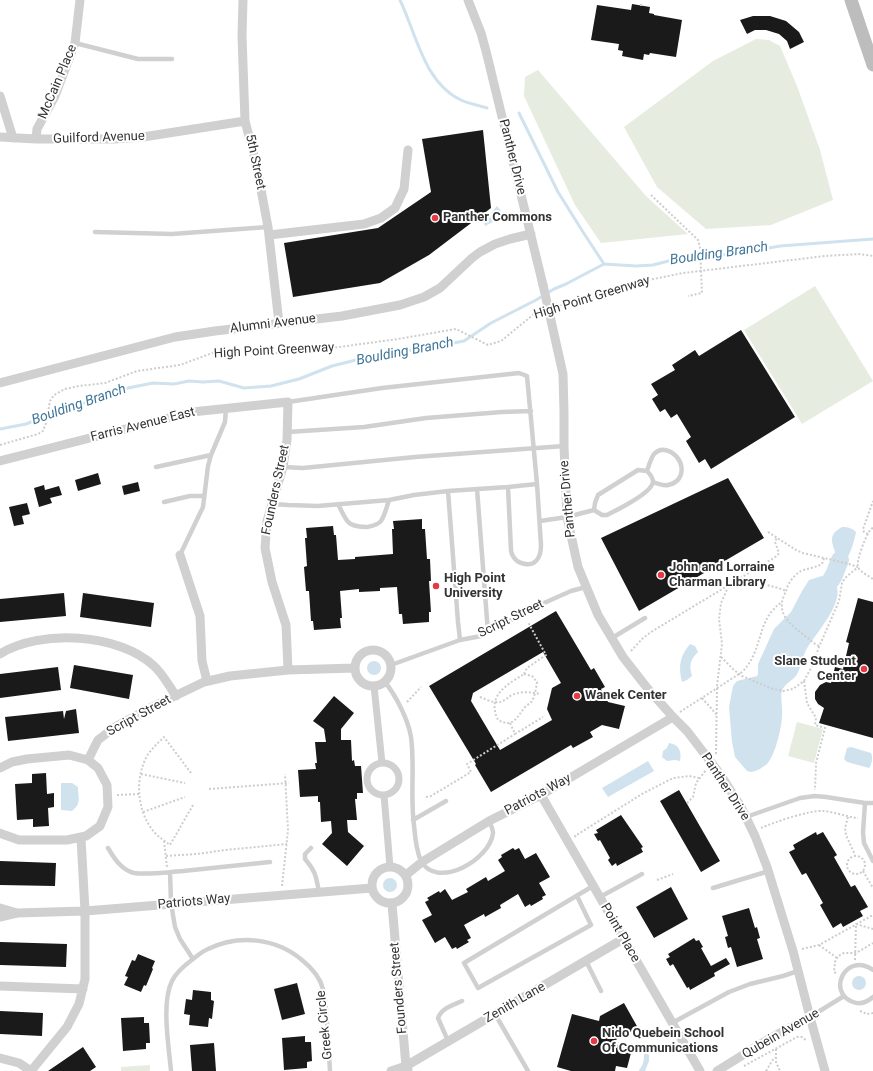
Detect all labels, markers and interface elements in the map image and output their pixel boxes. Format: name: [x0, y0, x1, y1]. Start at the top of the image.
street label: McCain Place: [35, 42, 81, 122]
street label: Panther Drive: [495, 118, 529, 196]
street label: Guilford Avenue: [53, 129, 145, 147]
street label: 5th Street: [242, 133, 268, 191]
place label: Panther Commons: [443, 210, 552, 226]
marker: Panther Commons: [430, 213, 440, 223]
water label: Boulding Branch: [669, 239, 769, 269]
street label: High Point Greenway: [532, 273, 652, 323]
street label: Alumni Avenue: [229, 311, 317, 337]
water label: Boulding Branch: [355, 334, 455, 370]
street label: High Point Greenway: [213, 340, 335, 362]
water label: Boulding Branch: [30, 381, 128, 429]
street label: Farris Avenue East: [89, 404, 197, 446]
street label: Founders Street: [259, 444, 293, 536]
street label: Panther Drive: [557, 460, 579, 538]
place label: John and Lorraine Charman Library: [669, 560, 775, 591]
marker: John and Lorraine Charman Library: [656, 570, 666, 580]
place label: High Point University: [444, 571, 505, 602]
marker: High Point University: [431, 581, 441, 591]
street label: Script Street: [476, 596, 546, 642]
place label: Slane Student Center: [774, 654, 856, 685]
marker: Slane Student Center: [859, 664, 869, 674]
place label: Wanek Center: [585, 688, 667, 704]
marker: Wanek Center: [572, 691, 582, 701]
street label: Script Street: [104, 692, 174, 740]
street label: Panther Drive: [697, 750, 753, 824]
street label: Patriots Way: [502, 771, 574, 819]
street label: Patriots Way: [157, 891, 231, 913]
street label: Point Place: [597, 901, 643, 965]
street label: Founders Street: [387, 942, 411, 1034]
street label: Zenith Lane: [482, 979, 548, 1027]
street label: Greek Circle: [314, 990, 336, 1060]
street label: Qubein Avenue: [740, 1006, 822, 1062]
place label: Nido Quebein School Of Communications: [602, 1026, 724, 1057]
marker: Nido Quebein School Of Communications: [589, 1036, 599, 1046]

